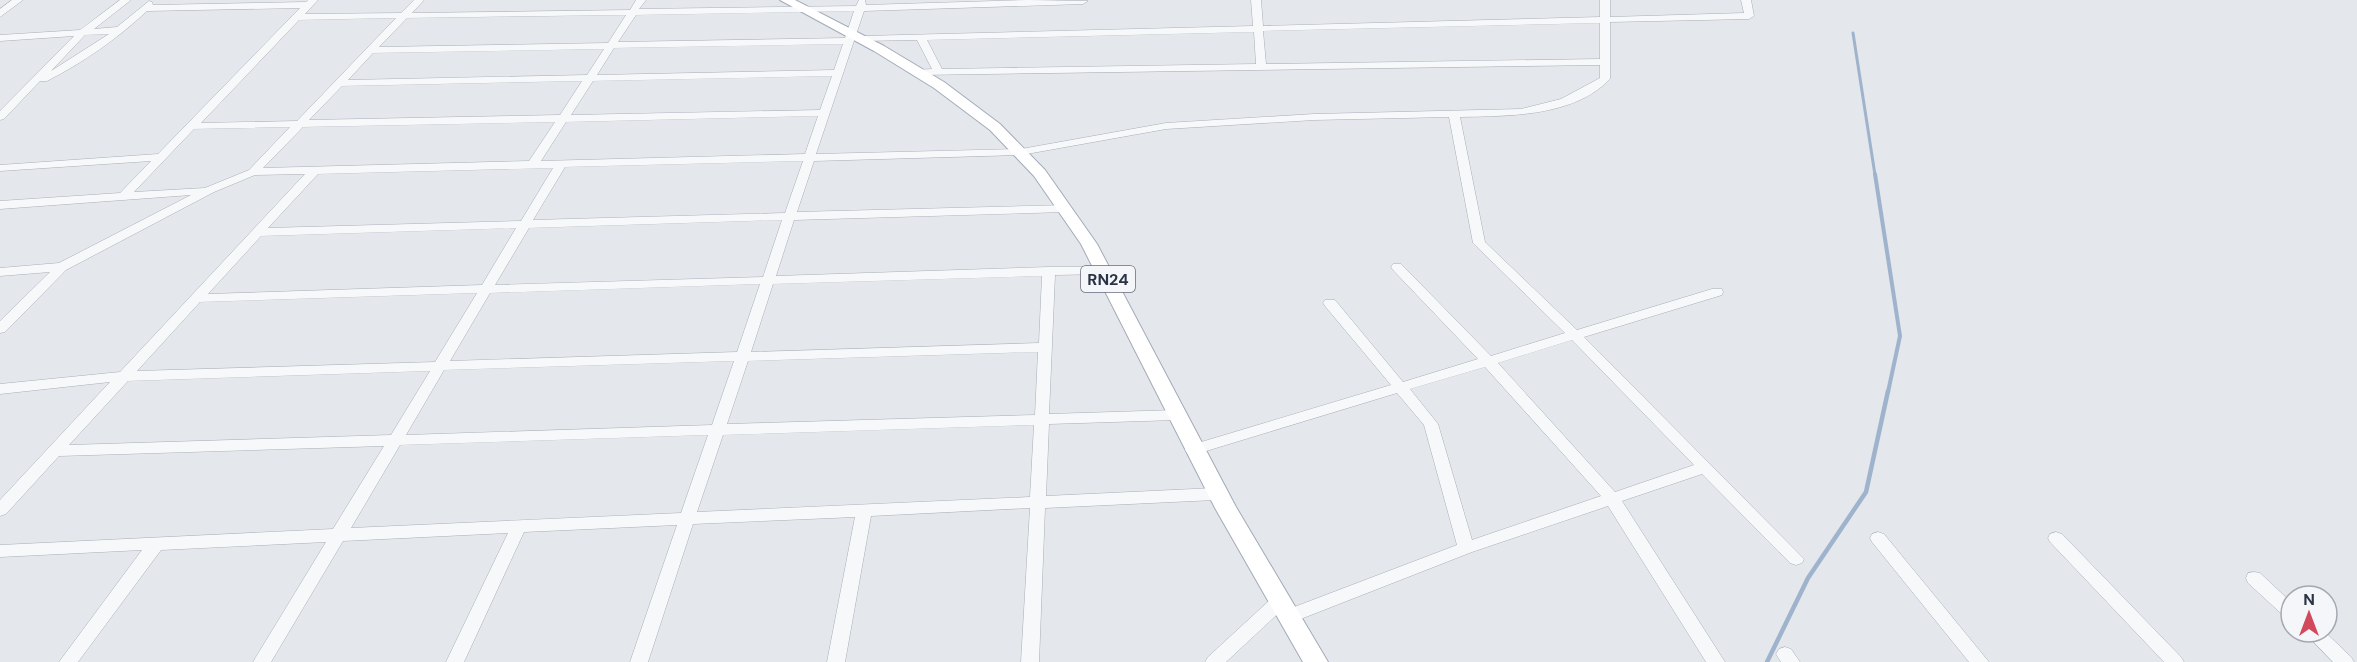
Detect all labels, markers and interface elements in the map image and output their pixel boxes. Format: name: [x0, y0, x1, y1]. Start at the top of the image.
road number: RN24: [1081, 266, 1135, 292]
north arrow: [2279, 584, 2339, 644]
text: N: [2303, 589, 2315, 610]

